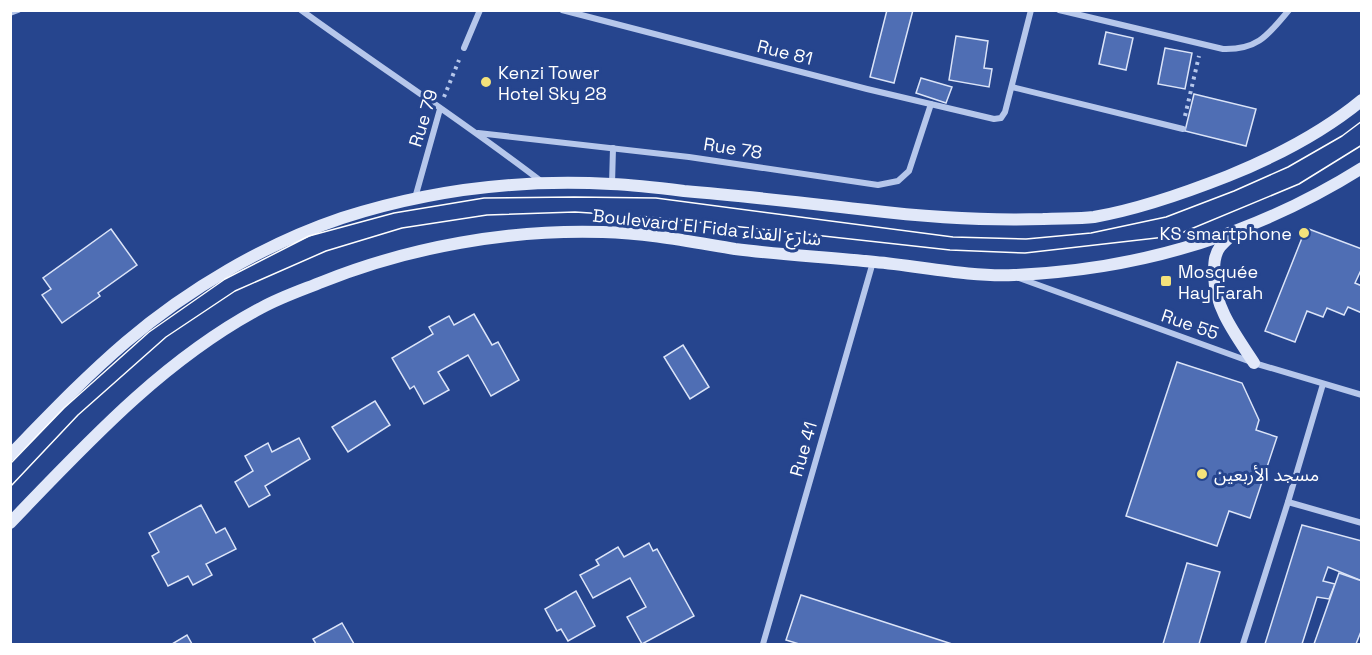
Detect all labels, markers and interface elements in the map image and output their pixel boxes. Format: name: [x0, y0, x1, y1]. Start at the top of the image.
street label: Rue 81: [755, 34, 815, 70]
place label: Kenzi Tower Hotel Sky 28: [498, 61, 607, 105]
marker: Kenzi Tower Hotel Sky 28: [479, 75, 493, 89]
street label: Rue 79: [403, 87, 443, 149]
street label: Rue 78: [702, 132, 764, 164]
street label: Boulevard El Fida شارع الفداء: [591, 204, 823, 253]
place label: KS smartphone: [1160, 222, 1292, 245]
marker: KS smartphone: [1297, 226, 1311, 240]
place label: Mosquée Hay Farah: [1178, 260, 1263, 304]
marker: Mosquée Hay Farah: [1159, 274, 1173, 288]
street label: Rue 55: [1158, 303, 1222, 345]
street label: Rue 41: [784, 419, 822, 479]
place label: مسجد الأربعين: [1214, 463, 1319, 486]
marker: مسجد الأربعين: [1195, 467, 1209, 481]

